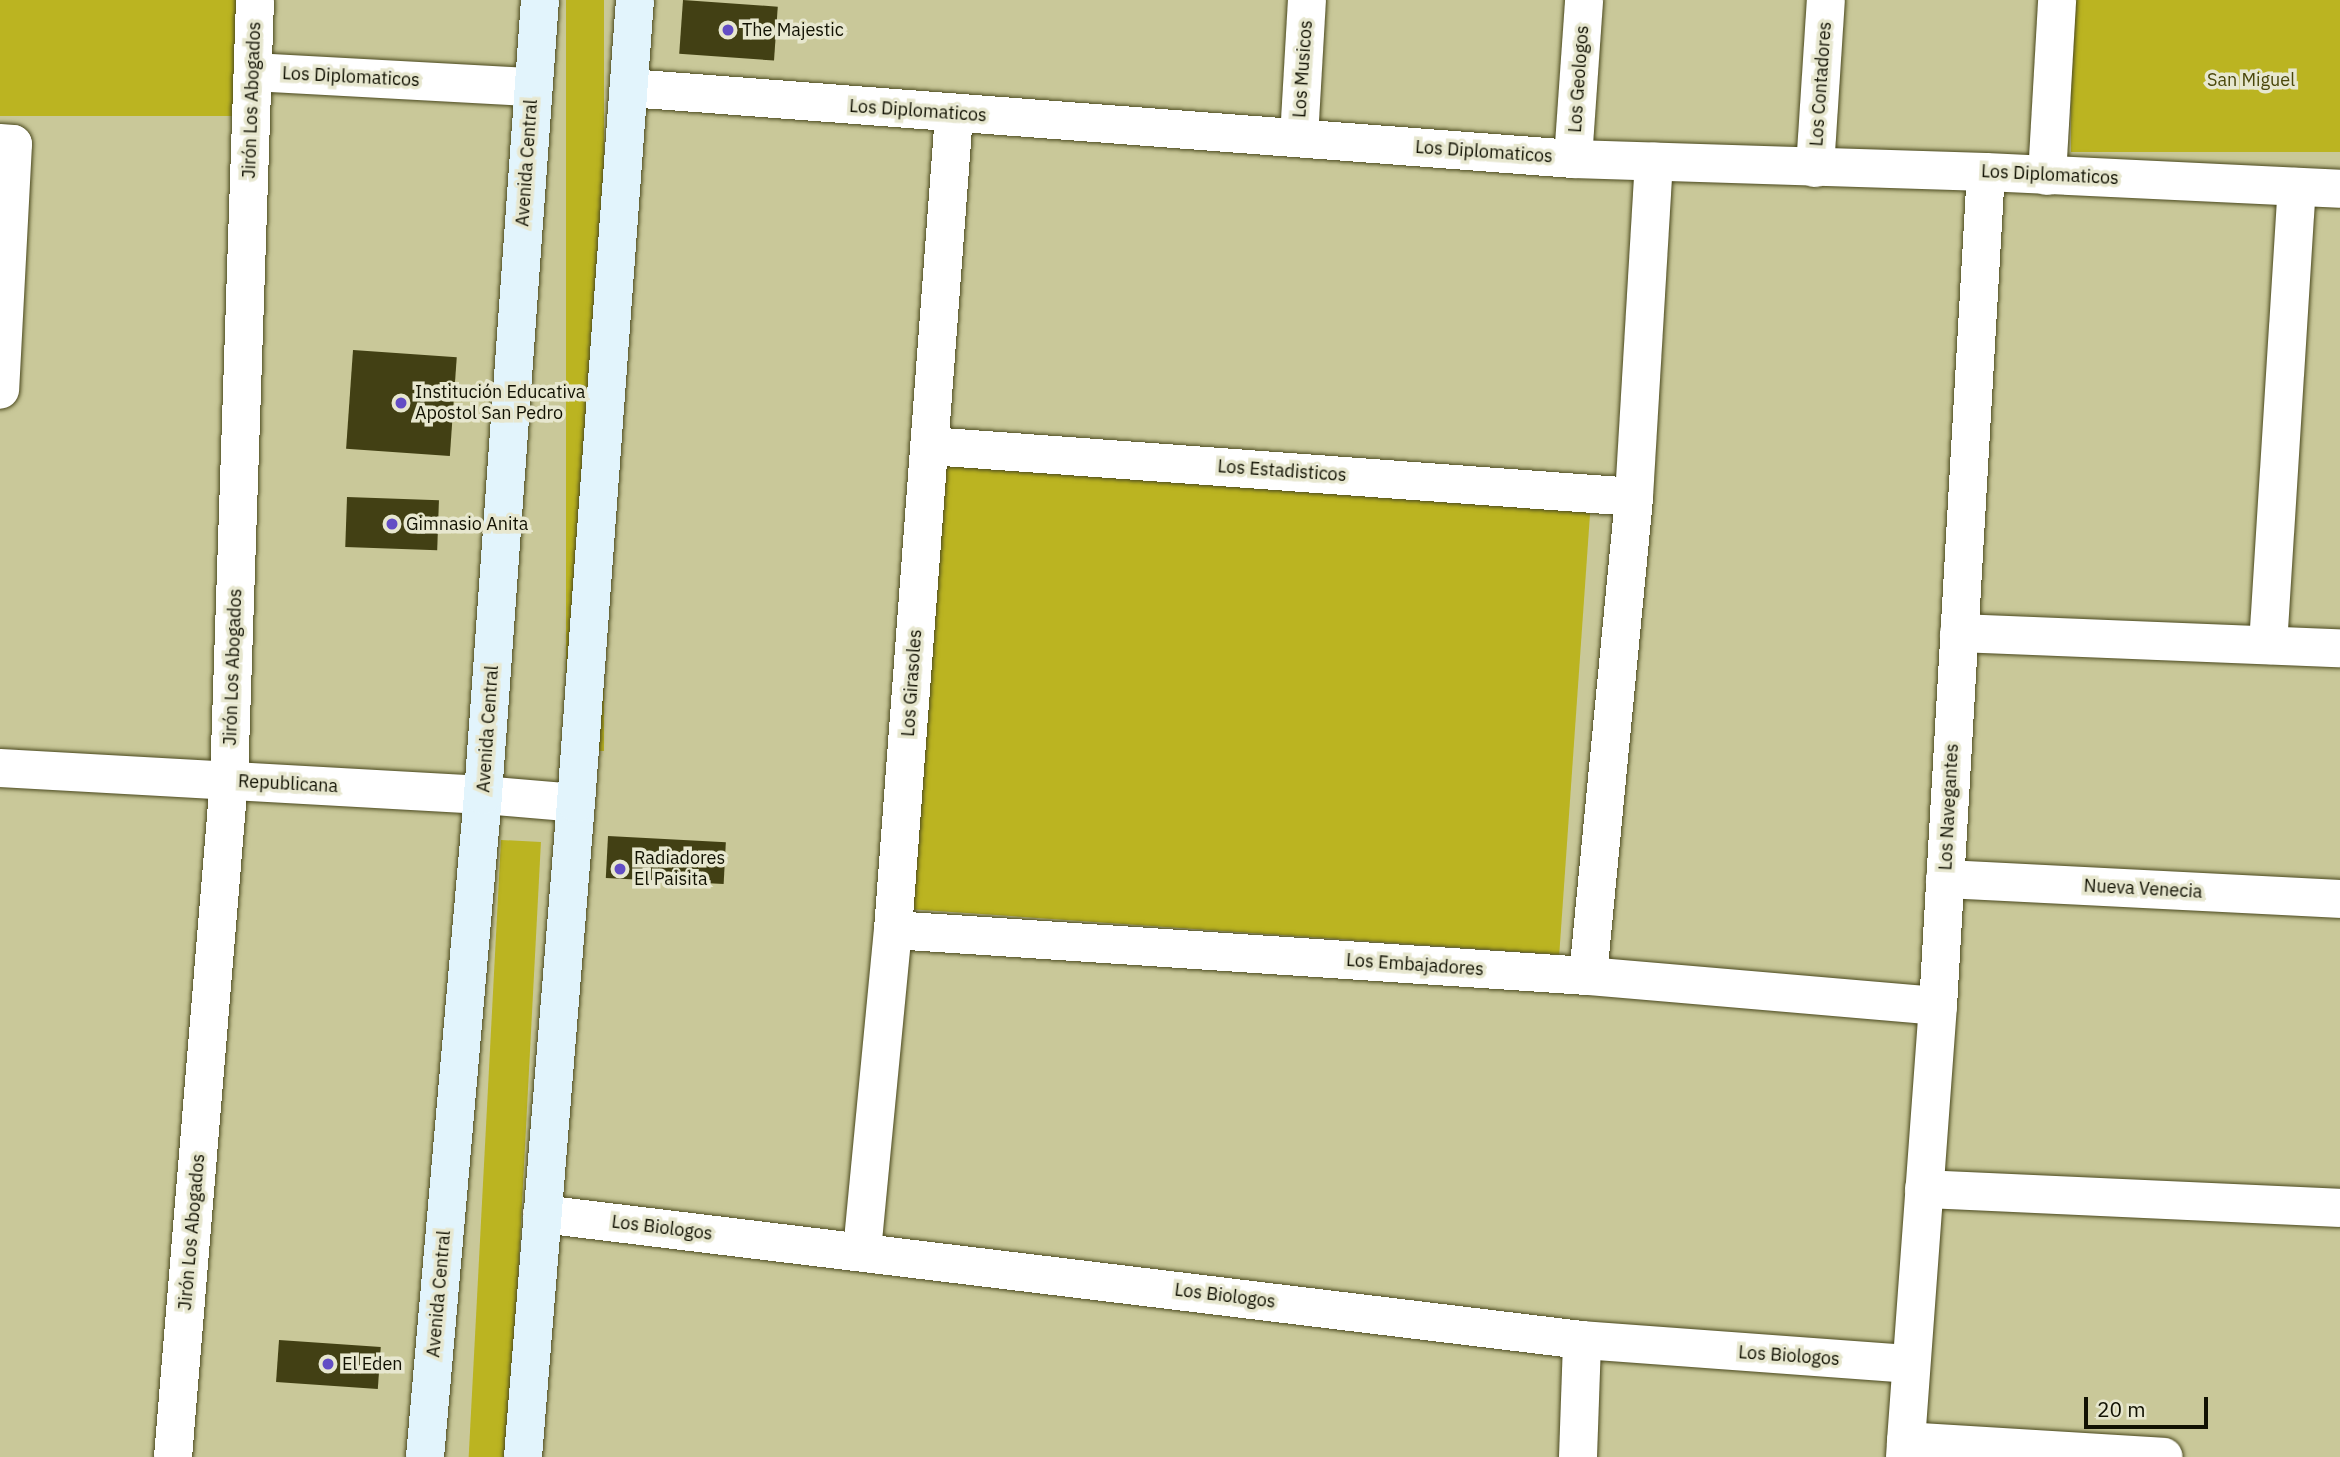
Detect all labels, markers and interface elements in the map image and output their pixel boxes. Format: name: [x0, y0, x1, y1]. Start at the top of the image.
place label: The Majestic: [742, 19, 844, 41]
street label: Los Musicos: [1289, 19, 1317, 119]
street label: Jirón Los Abogados: [238, 21, 266, 179]
street label: Los Contadores: [1806, 21, 1836, 147]
marker: The Majestic: [720, 22, 736, 38]
street label: Los Geologos: [1564, 25, 1594, 133]
street label: Los Diplomaticos: [282, 63, 420, 91]
park label: San Miguel: [2207, 69, 2295, 91]
street label: Los Diplomaticos: [848, 95, 988, 127]
street label: Avenida Central: [512, 99, 542, 227]
street label: Los Diplomaticos: [1414, 136, 1554, 168]
street label: Los Diplomaticos: [1981, 161, 2119, 189]
place label: Institución Educativa Apostol San Pedro: [415, 382, 585, 424]
marker: Institución Educativa Apostol San Pedro: [393, 395, 409, 411]
street label: Los Estadisticos: [1217, 456, 1347, 486]
place label: Gimnasio Anita: [406, 513, 528, 535]
marker: Gimnasio Anita: [384, 516, 400, 532]
street label: Jirón Los Abogados: [219, 588, 247, 746]
street label: Los Girasoles: [897, 629, 927, 737]
street label: Avenida Central: [473, 665, 503, 793]
street label: Los Navegantes: [1935, 743, 1963, 871]
street label: Republicana: [237, 771, 339, 797]
place label: Radiadores El Paisita: [634, 848, 725, 890]
marker: Radiadores El Paisita: [612, 861, 628, 877]
street label: Nueva Venecia: [2083, 875, 2203, 903]
street label: Los Embajadores: [1345, 949, 1485, 981]
street label: Jirón Los Abogados: [174, 1153, 210, 1311]
street label: Los Biologos: [610, 1211, 714, 1245]
street label: Avenida Central: [423, 1230, 455, 1358]
street label: Los Biologos: [1173, 1279, 1277, 1313]
street label: Los Biologos: [1738, 1342, 1840, 1370]
place label: El Eden: [342, 1353, 402, 1375]
marker: El Eden: [320, 1356, 336, 1372]
scale bar: [2088, 1384, 2212, 1428]
text: 20 m: [2097, 1395, 2146, 1423]

